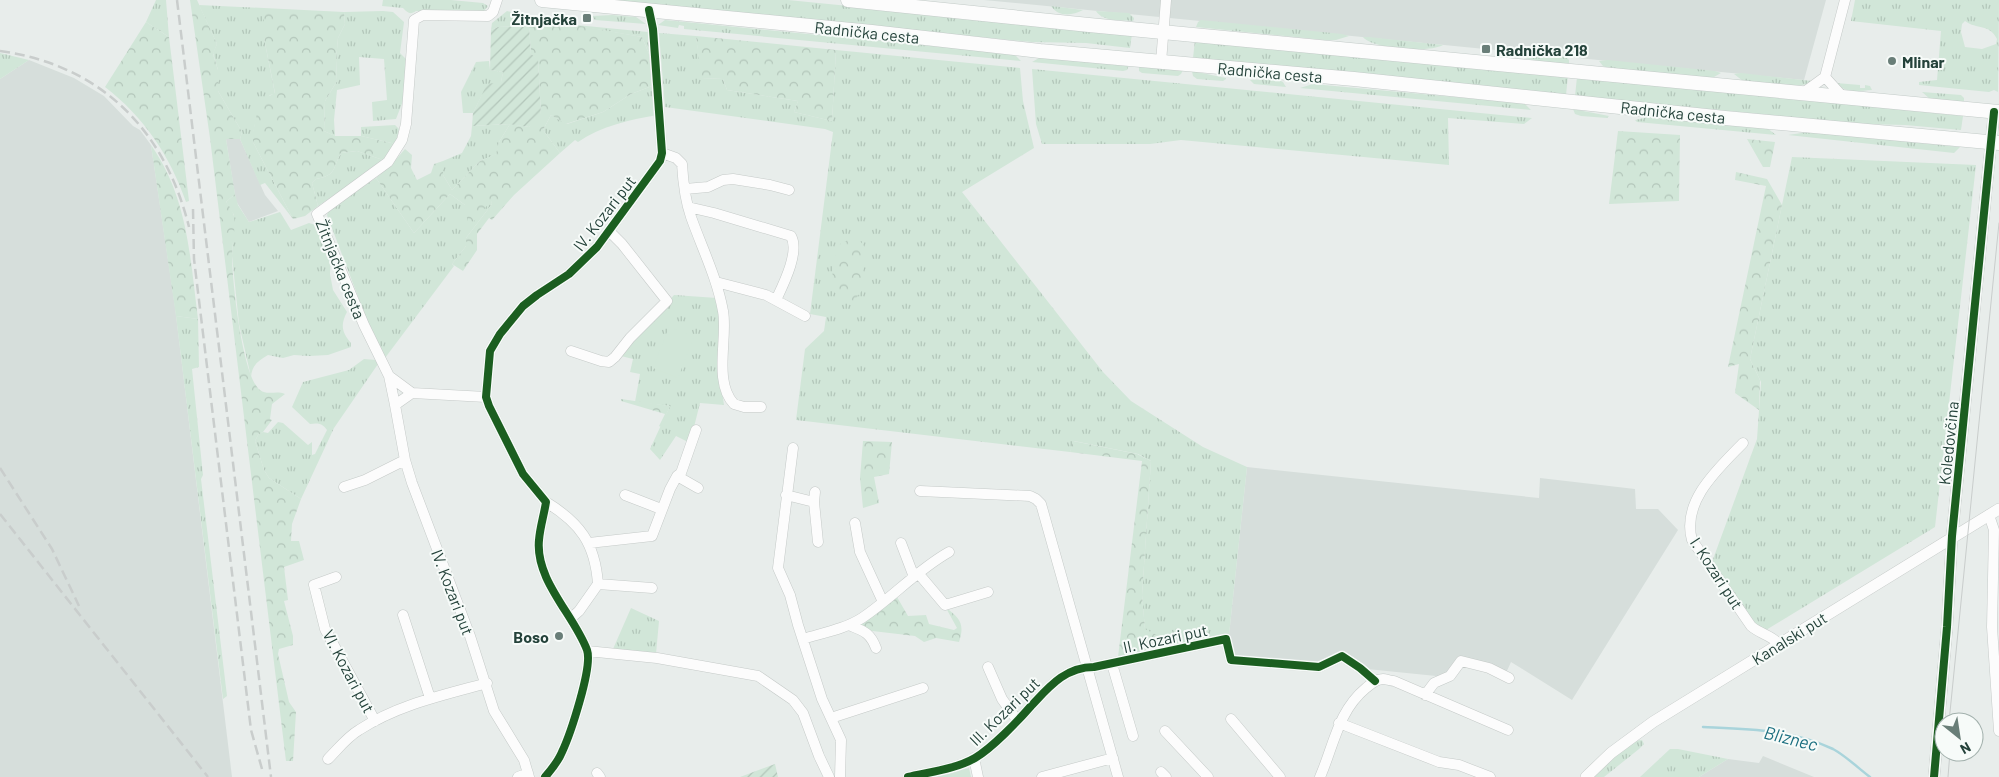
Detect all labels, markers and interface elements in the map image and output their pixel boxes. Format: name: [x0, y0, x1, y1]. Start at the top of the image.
place label: Žitnjačka: [511, 9, 577, 28]
marker: Žitnjačka: [581, 12, 593, 24]
street label: Radnička cesta: [814, 17, 920, 47]
place label: Radnička 218: [1496, 40, 1588, 59]
marker: Radnička 218: [1480, 43, 1492, 55]
place label: Mlinar: [1902, 52, 1945, 71]
marker: Mlinar: [1886, 55, 1898, 67]
street label: Radnička cesta: [1217, 58, 1323, 86]
street label: Radnička cesta: [1620, 97, 1726, 127]
street label: IV. Kozari put: [569, 172, 639, 254]
street label: Žitnjačka cesta: [312, 217, 370, 321]
street label: Koledovčina: [1934, 400, 1962, 486]
street label: I. Kozari put: [1687, 534, 1747, 612]
street label: IV. Kozari put: [428, 547, 478, 637]
street label: Kanalski put: [1748, 608, 1830, 668]
street label: II. Kozari put: [1121, 620, 1209, 656]
street label: VI. Kozari put: [319, 626, 379, 716]
place label: Boso: [513, 627, 549, 646]
marker: Boso: [553, 630, 565, 642]
street label: III. Kozari put: [965, 673, 1043, 749]
north arrow: [1934, 712, 1984, 762]
water label: Bliznec: [1762, 721, 1820, 755]
text: N: [1957, 739, 1974, 758]

